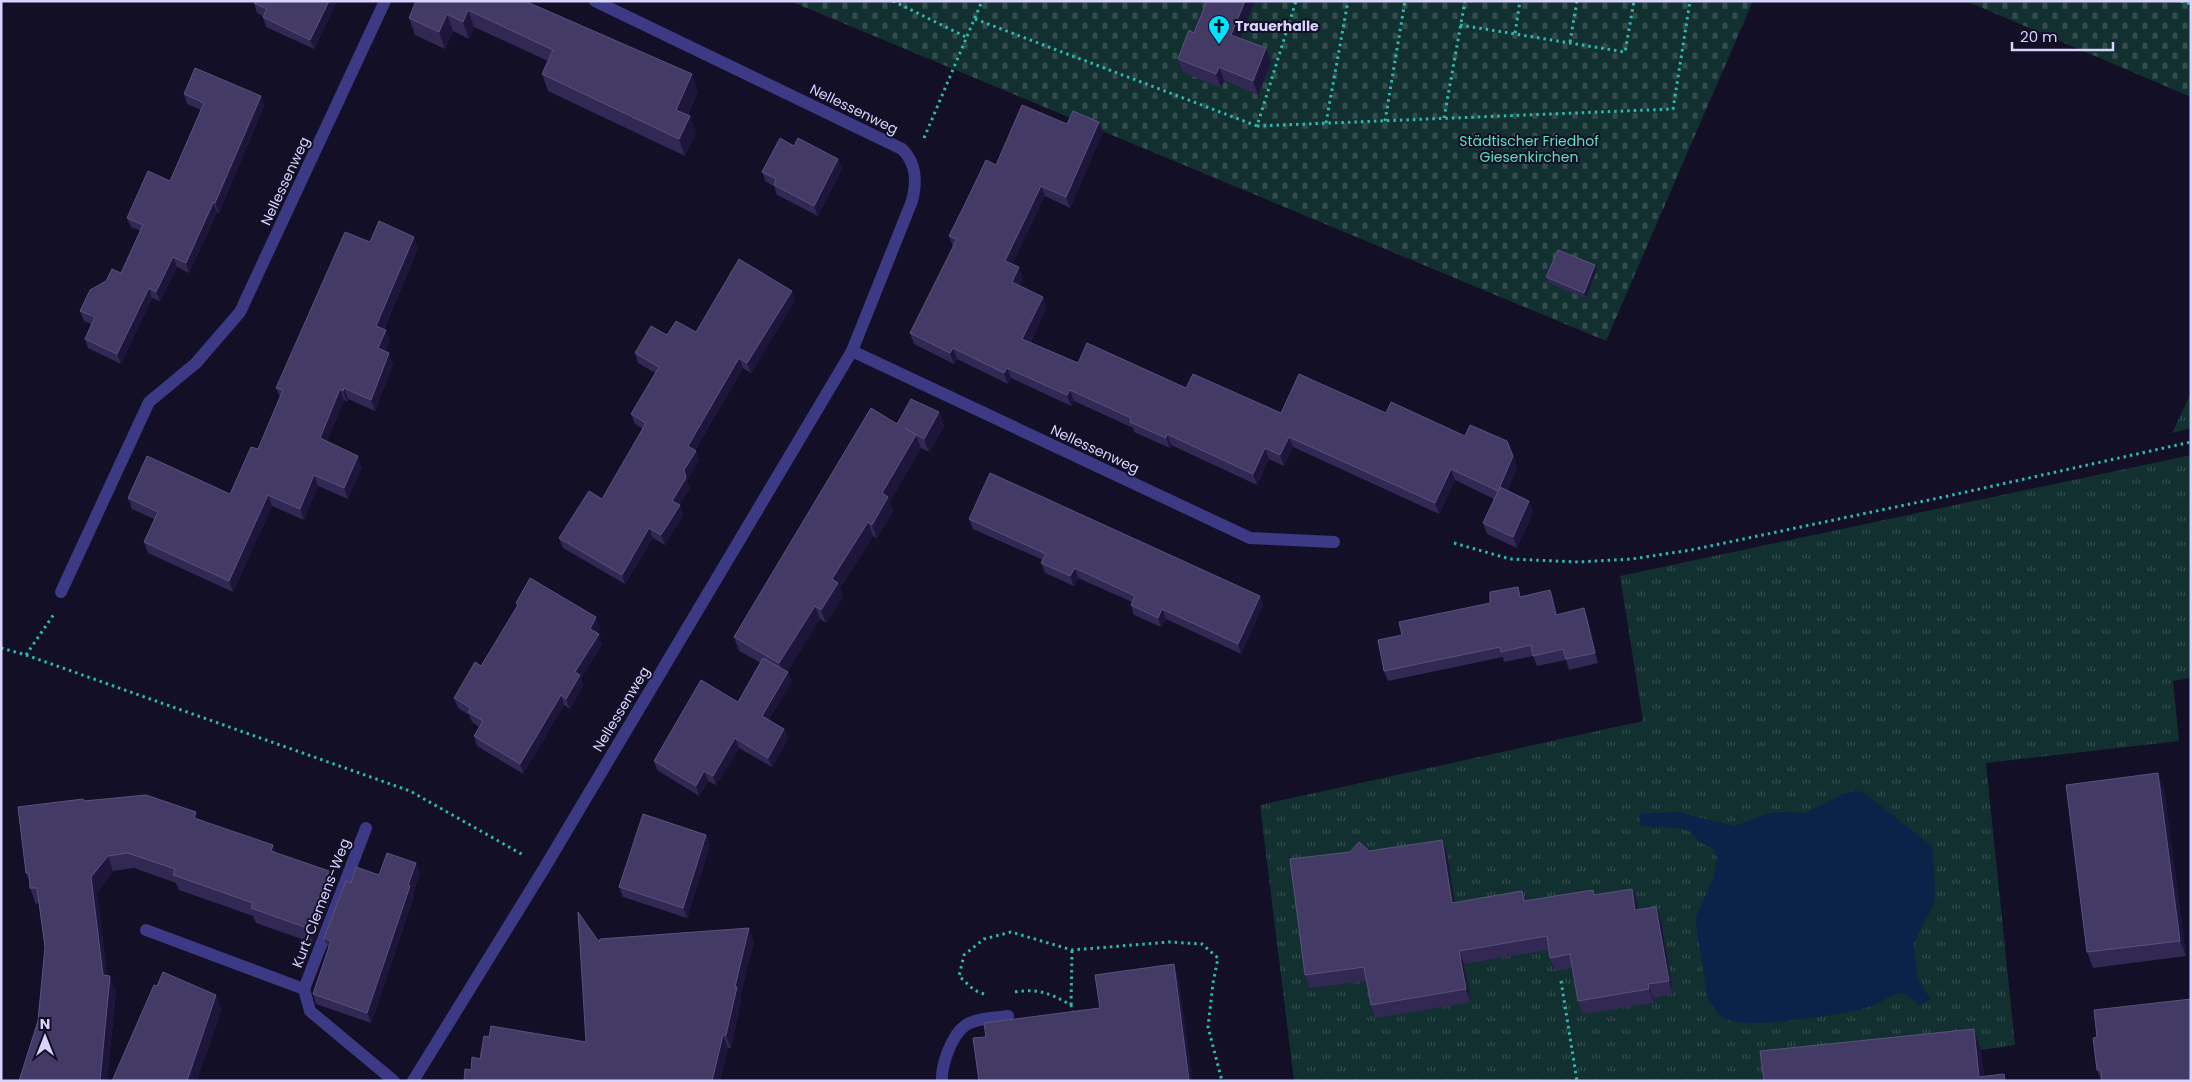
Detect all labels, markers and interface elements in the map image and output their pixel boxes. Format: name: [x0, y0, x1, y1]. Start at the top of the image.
church icon: Trauerhalle: [1207, 14, 1231, 45]
place label: Trauerhalle: [1235, 16, 1319, 36]
scale bar: [2012, 20, 2113, 52]
text: 20 m: [2020, 26, 2058, 47]
street label: Nellessenweg: [806, 79, 902, 139]
park label: Städtischer Friedhof Giesenkirchen: [1459, 131, 1599, 167]
street label: Nellessenweg: [256, 133, 314, 229]
street label: Nellessenweg: [1047, 420, 1143, 478]
street label: Nellessenweg: [588, 663, 654, 755]
street label: Kurt-Clemens-Weg: [287, 835, 355, 971]
north arrow: [20, 1012, 70, 1062]
text: N: [40, 1014, 50, 1034]

